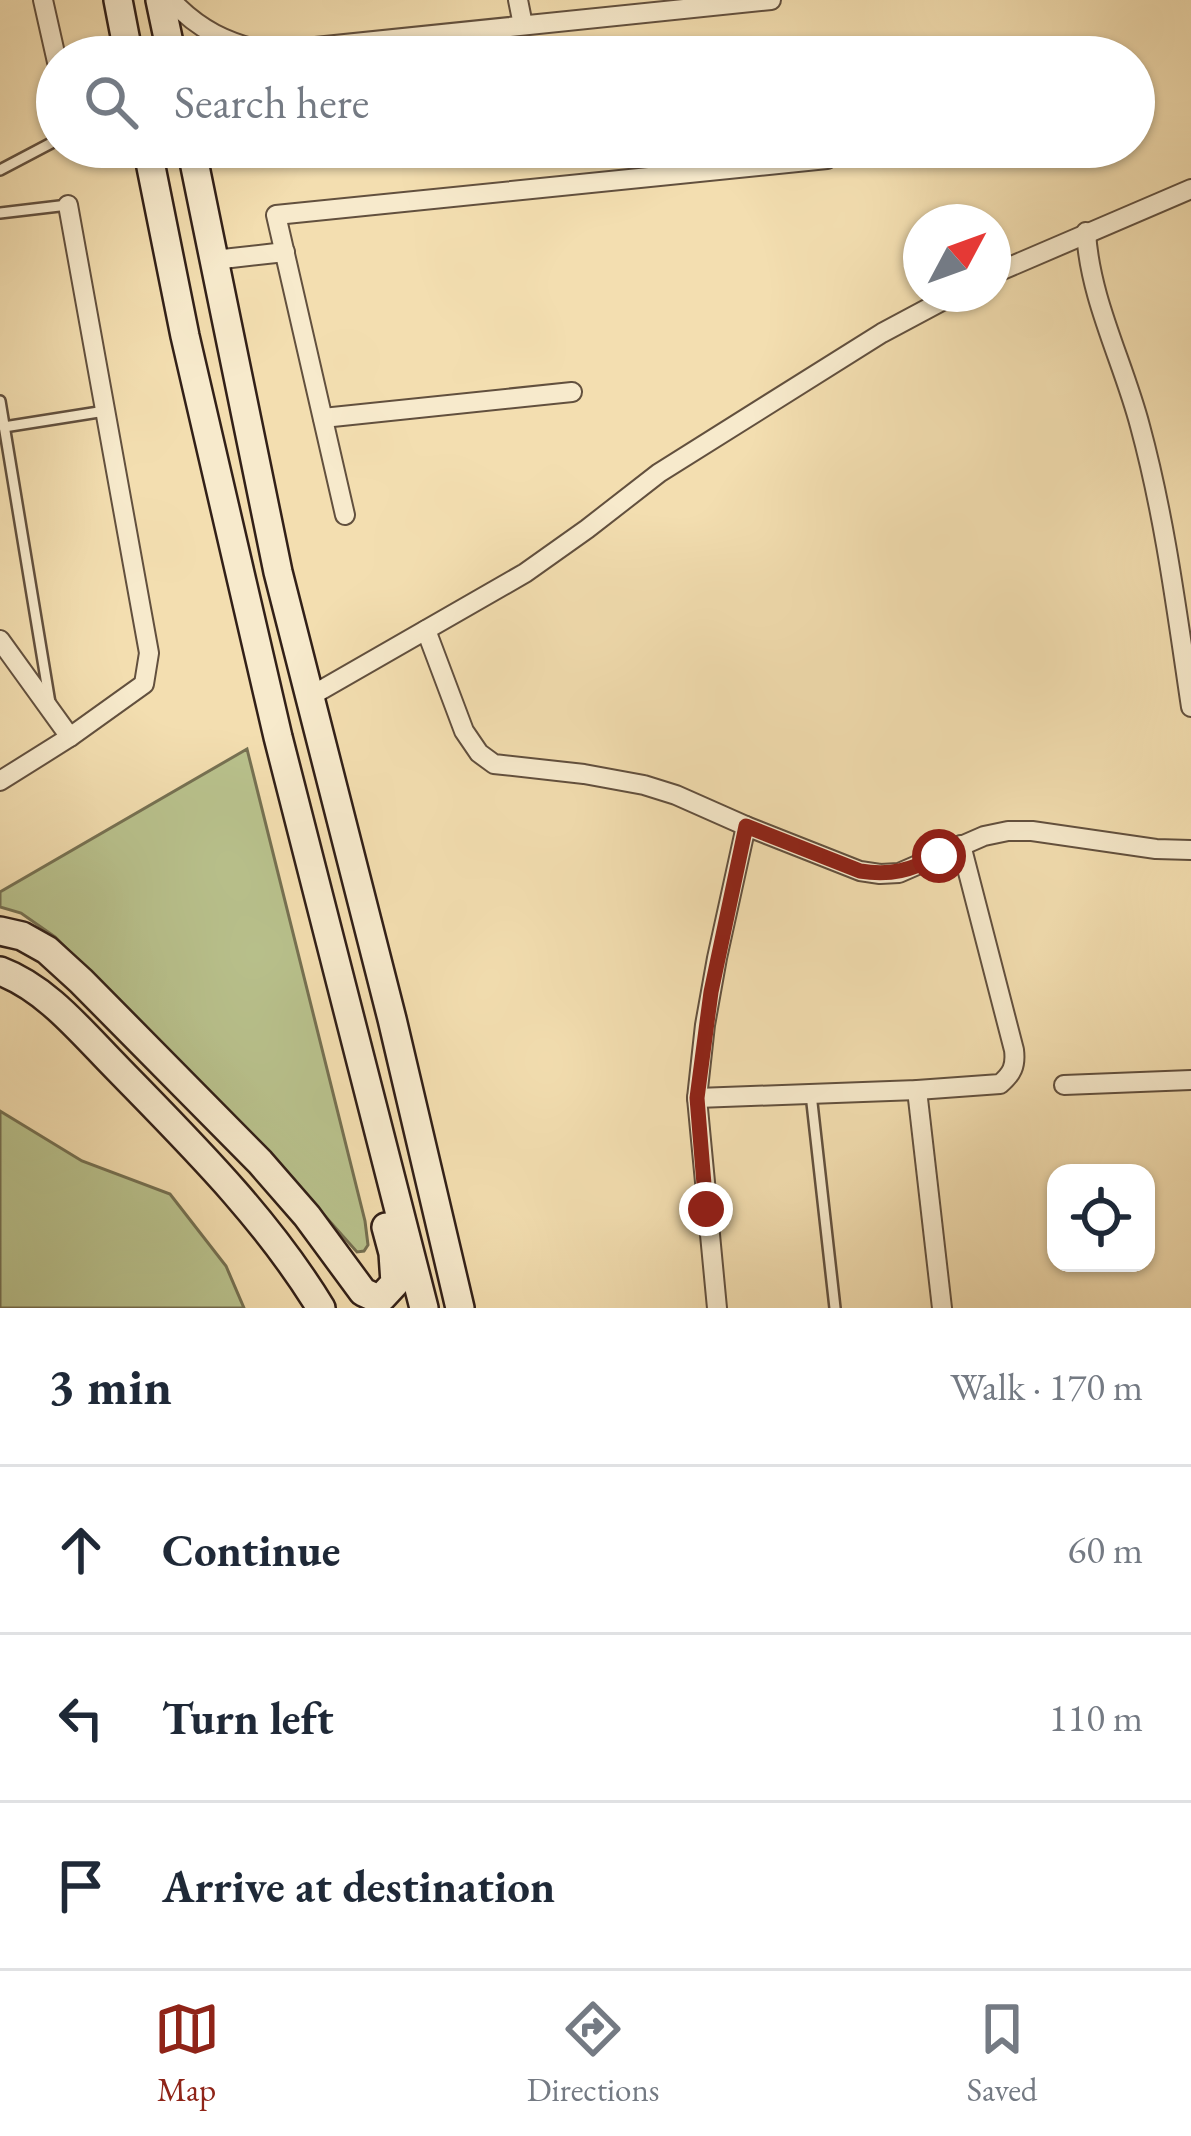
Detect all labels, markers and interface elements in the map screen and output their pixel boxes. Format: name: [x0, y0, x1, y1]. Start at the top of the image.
search box: [36, 36, 1155, 168]
icon: search: [78, 69, 144, 135]
text: Search here: [174, 73, 369, 131]
north arrow: [903, 204, 1011, 312]
route start: [912, 829, 966, 883]
map controls: [1047, 1164, 1155, 1272]
button: locate: [1047, 1164, 1155, 1272]
route end: [679, 1182, 733, 1236]
text: 3 min: [48, 1353, 172, 1419]
text: Walk · 170 m: [950, 1361, 1143, 1412]
icon: ahead: [48, 1517, 114, 1583]
text: Continue: [162, 1521, 340, 1579]
text: 60 m: [1067, 1524, 1143, 1575]
icon: left: [48, 1685, 114, 1751]
text: Turn left: [162, 1689, 334, 1747]
text: 110 m: [1049, 1692, 1143, 1743]
icon: arrive: [48, 1853, 114, 1919]
text: Arrive at destination: [162, 1857, 555, 1915]
tab: Map: [154, 1996, 220, 2111]
tab: Directions: [527, 1996, 660, 2111]
tab: Saved: [967, 1996, 1037, 2111]

